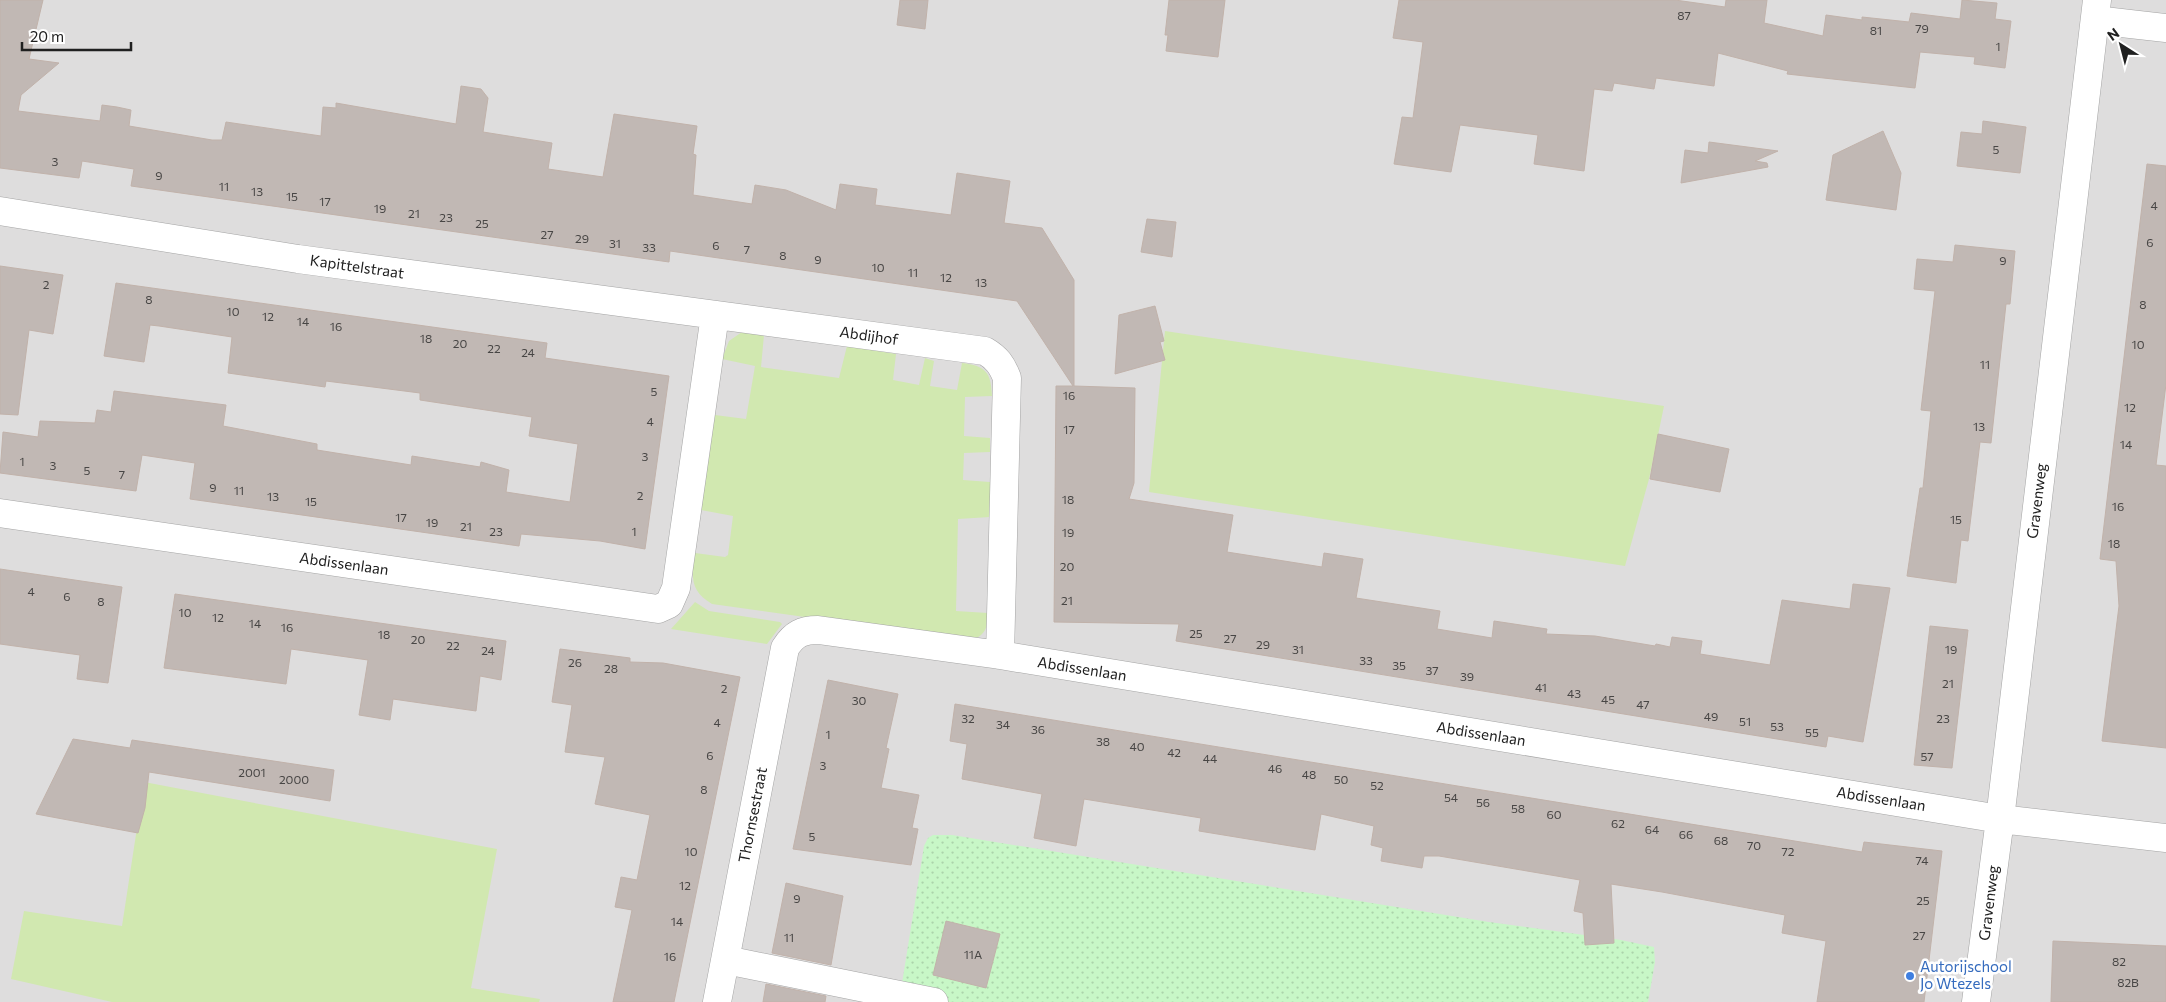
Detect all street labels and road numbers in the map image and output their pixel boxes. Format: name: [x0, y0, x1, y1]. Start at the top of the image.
street label: Kapittelstraat: [309, 250, 406, 282]
street label: Abdijhof: [839, 322, 900, 348]
street label: Gravenweg: [2022, 462, 2050, 540]
street label: Abdissenlaan: [298, 548, 390, 578]
street label: Abdissenlaan: [1036, 652, 1128, 684]
street label: Abdissenlaan: [1435, 717, 1527, 749]
street label: Thornsestraat: [734, 765, 770, 864]
street label: Abdissenlaan: [1835, 782, 1927, 814]
street label: Gravenweg: [1974, 864, 2002, 942]

